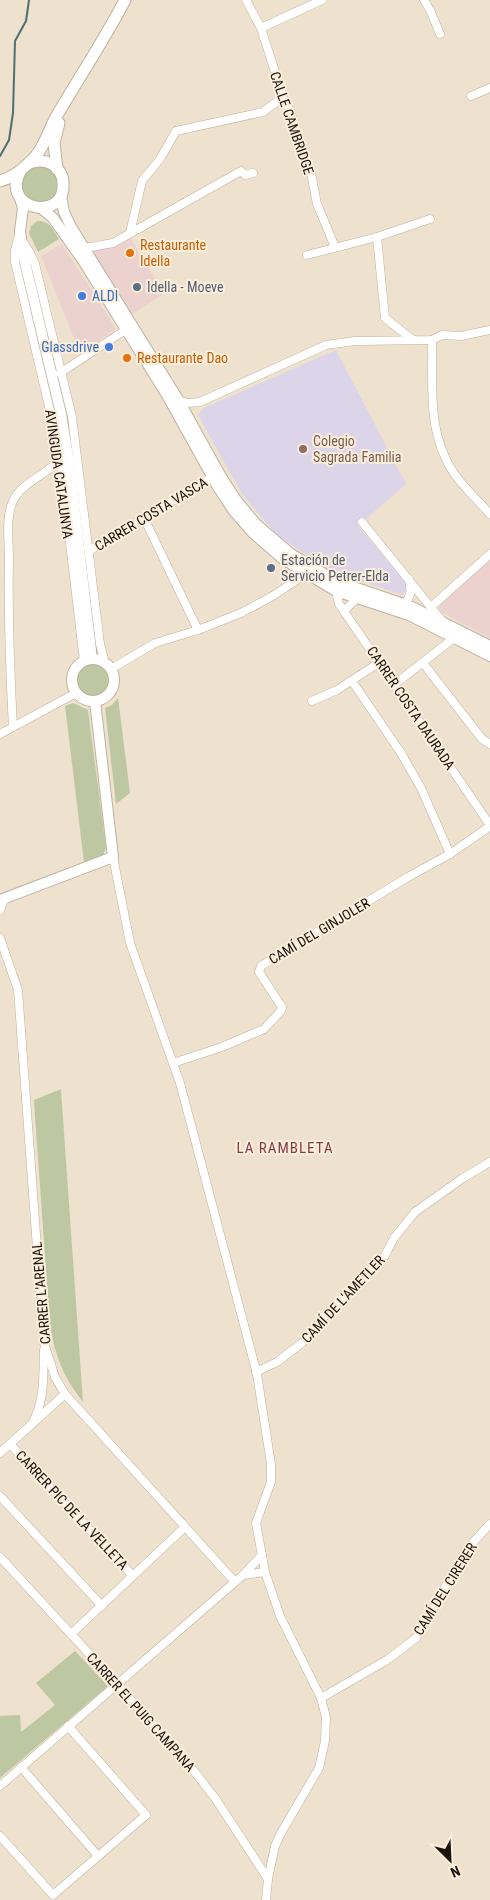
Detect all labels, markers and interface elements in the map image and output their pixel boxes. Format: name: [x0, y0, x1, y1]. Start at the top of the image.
street label: CALLE CAMBRIDGE: [267, 69, 317, 177]
place label: Restaurante Idella: [140, 237, 207, 269]
marker: Restaurante Idella: [124, 247, 136, 259]
place label: Idella - Moeve: [147, 279, 224, 295]
marker: Idella - Moeve: [131, 281, 143, 293]
place label: ALDI: [92, 288, 118, 304]
marker: ALDI: [76, 290, 88, 302]
place label: Glassdrive: [41, 339, 99, 355]
marker: Glassdrive: [103, 341, 115, 353]
place label: Restaurante Dao: [137, 350, 228, 366]
marker: Restaurante Dao: [121, 352, 133, 364]
street label: AVINGUDA CATALUNYA: [42, 408, 76, 540]
place label: Colegio Sagrada Familia: [313, 433, 402, 465]
marker: Colegio Sagrada Familia: [297, 443, 309, 455]
street label: CARRER COSTA VASCA: [92, 474, 210, 554]
place label: Estación de Servicio Petrer-Elda: [281, 552, 389, 584]
marker: Estación de Servicio Petrer-Elda: [265, 562, 277, 574]
street label: CARRER COSTA DAURADA: [364, 643, 458, 773]
street label: CAMÍ DEL GINJOLER: [265, 893, 373, 967]
district label: LA RAMBLETA: [236, 1139, 334, 1157]
street label: CARRER L'ARENAL: [29, 1241, 53, 1345]
street label: CAMÍ DE L'AMETLER: [298, 1251, 388, 1346]
street label: CARRER PIC DE LA VELLETA: [13, 1447, 131, 1573]
street label: CAMÍ DEL CIRERER: [409, 1539, 480, 1638]
street label: CARRER EL PUIG CAMPANA: [83, 1649, 199, 1775]
north arrow: [425, 1835, 475, 1885]
text: N: [448, 1863, 462, 1881]

